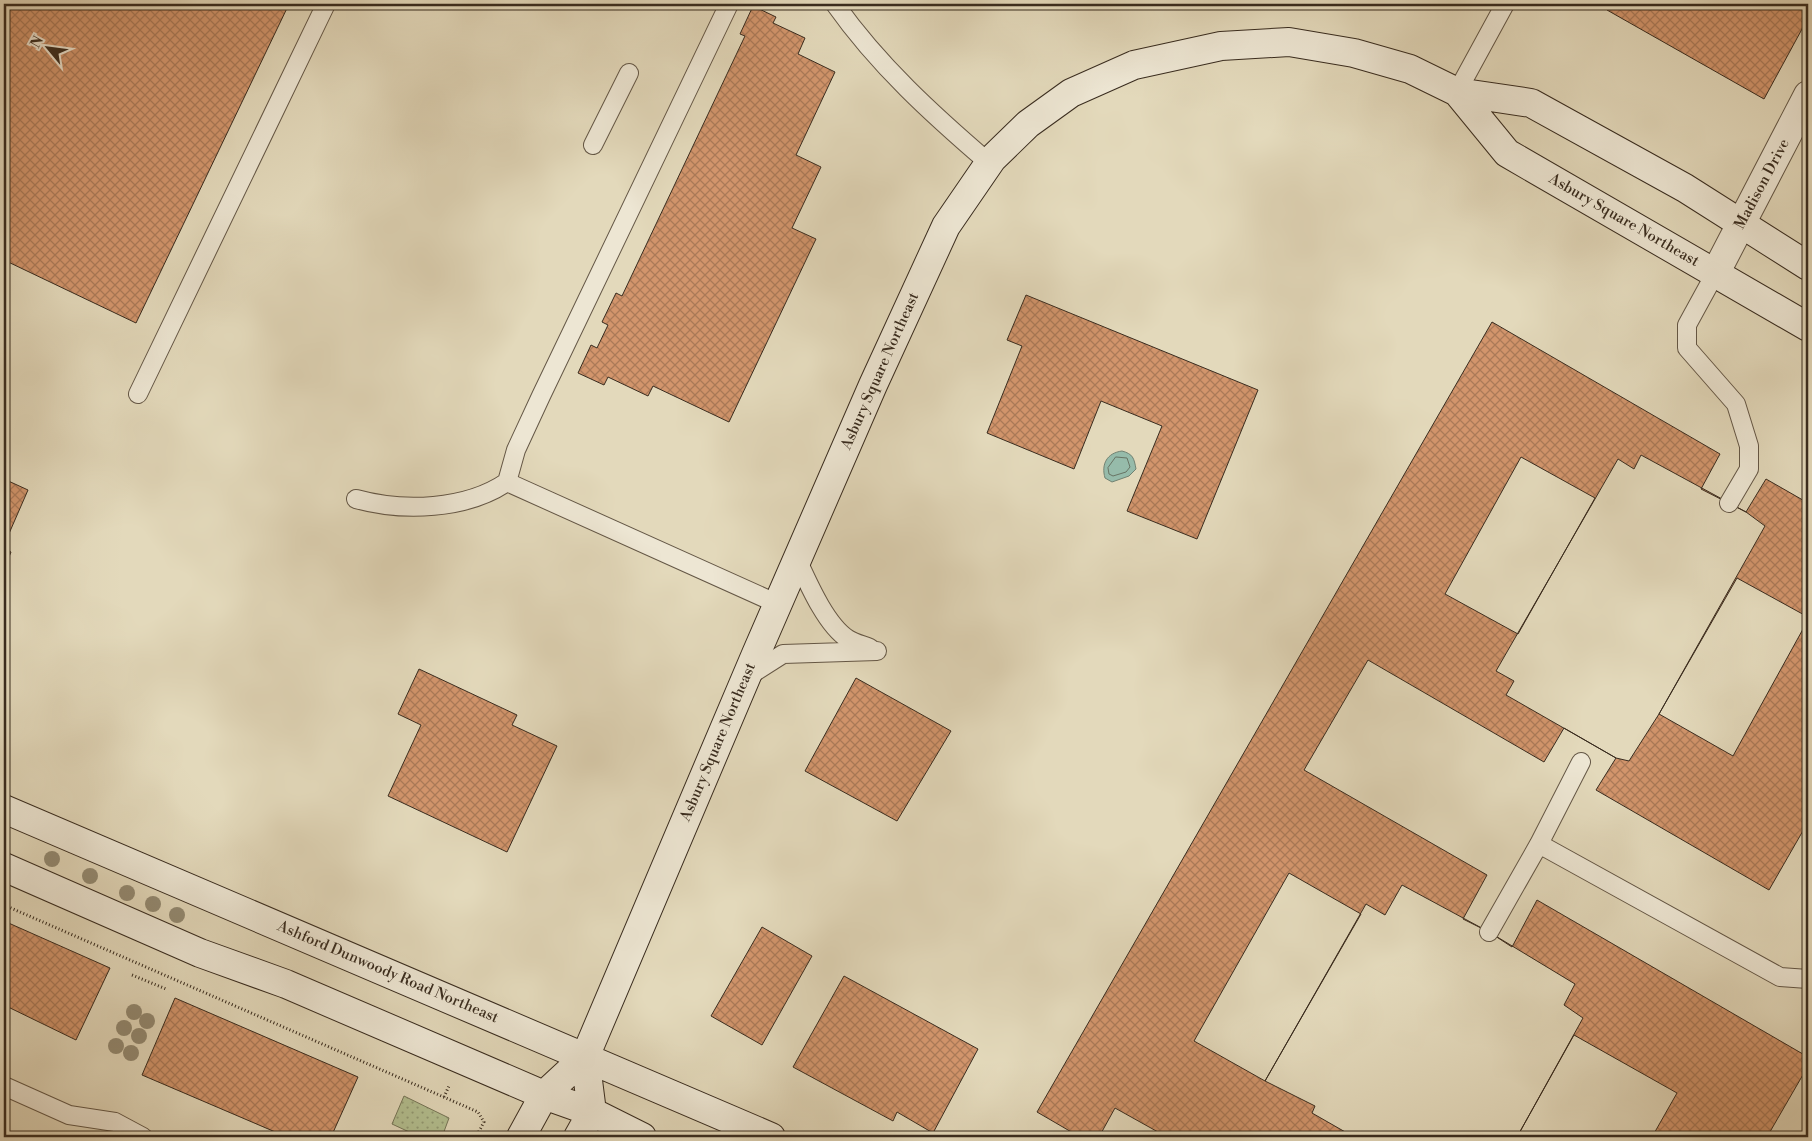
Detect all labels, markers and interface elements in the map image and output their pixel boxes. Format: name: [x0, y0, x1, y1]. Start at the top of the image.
north arrow: [22, 22, 72, 72]
text: N: [27, 33, 48, 51]
street label: Madison Drive: [1730, 136, 1794, 232]
street label: Asbury Square Northeast: [1545, 169, 1703, 271]
street label: Asbury Square Northeast: [836, 289, 924, 454]
street label: Asbury Square Northeast: [676, 659, 760, 825]
street label: Ashford Dunwoody Road Northeast: [274, 916, 502, 1028]

